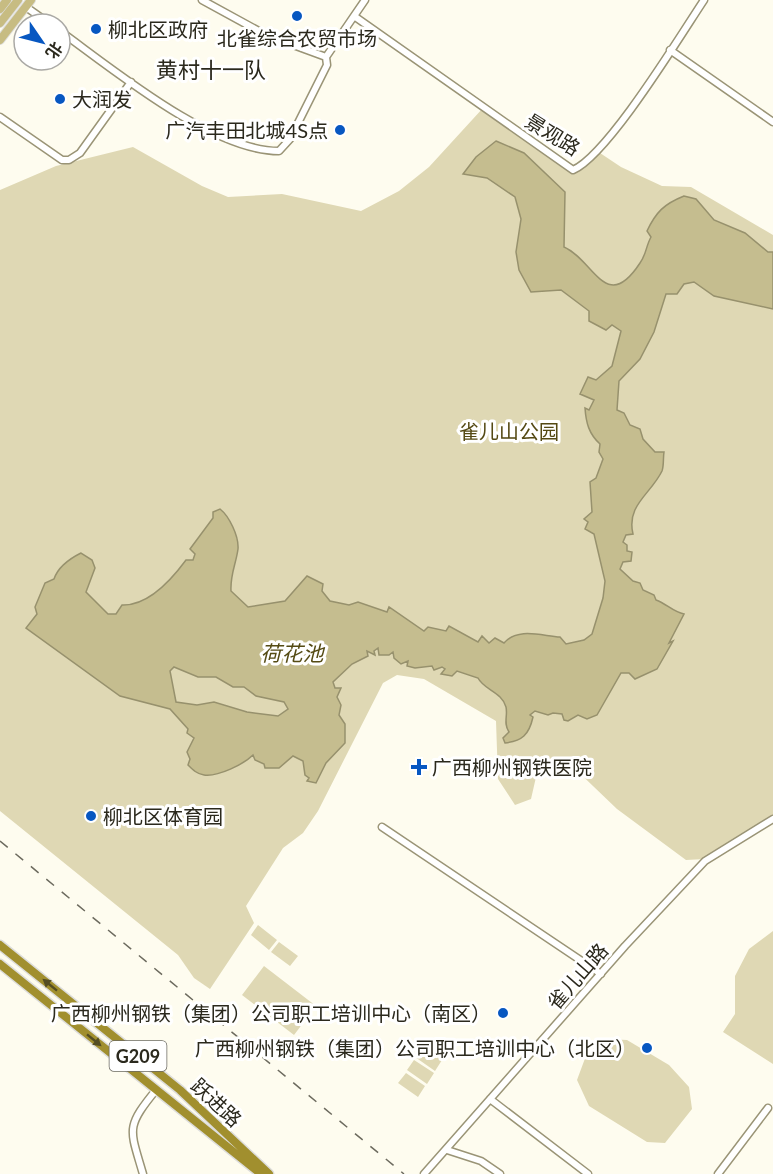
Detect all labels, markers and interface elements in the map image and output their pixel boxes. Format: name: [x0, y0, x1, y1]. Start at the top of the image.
marker: 北雀综合农贸市场: [290, 9, 304, 23]
north arrow: [12, 12, 72, 72]
place label: 柳北区政府: [108, 17, 208, 41]
marker: 柳北区政府: [89, 22, 103, 36]
place label: 北雀综合农贸市场: [217, 26, 377, 50]
text: 北: [42, 39, 67, 63]
district label: 黄村十一队: [156, 56, 266, 83]
place label: 大润发: [72, 87, 132, 111]
marker: 大润发: [53, 92, 67, 106]
street label: 景观路: [521, 108, 585, 160]
place label: 广汽丰田北城4S点: [166, 118, 328, 142]
marker: 广汽丰田北城4S点: [333, 123, 347, 137]
park label: 雀儿山公园: [459, 419, 559, 443]
water label: 荷花池: [261, 640, 325, 665]
place label: 广西柳州钢铁医院: [432, 755, 592, 779]
marker: 广西柳州钢铁医院: [410, 758, 428, 776]
place label: 柳北区体育园: [103, 804, 223, 828]
marker: 柳北区体育园: [84, 809, 98, 823]
street label: 雀儿山路: [542, 938, 612, 1014]
one-way arrow: [42, 979, 58, 992]
place label: 广西柳州钢铁（集团）公司职工培训中心（南区）: [51, 1001, 491, 1025]
marker: 广西柳州钢铁（集团）公司职工培训中心（南区）: [496, 1006, 510, 1020]
one-way arrow: [87, 1034, 102, 1046]
place label: 广西柳州钢铁（集团）公司职工培训中心（北区）: [195, 1036, 635, 1060]
road number: G209: [110, 1041, 166, 1071]
marker: 广西柳州钢铁（集团）公司职工培训中心（北区）: [640, 1041, 654, 1055]
street label: 跃进路: [187, 1073, 247, 1131]

